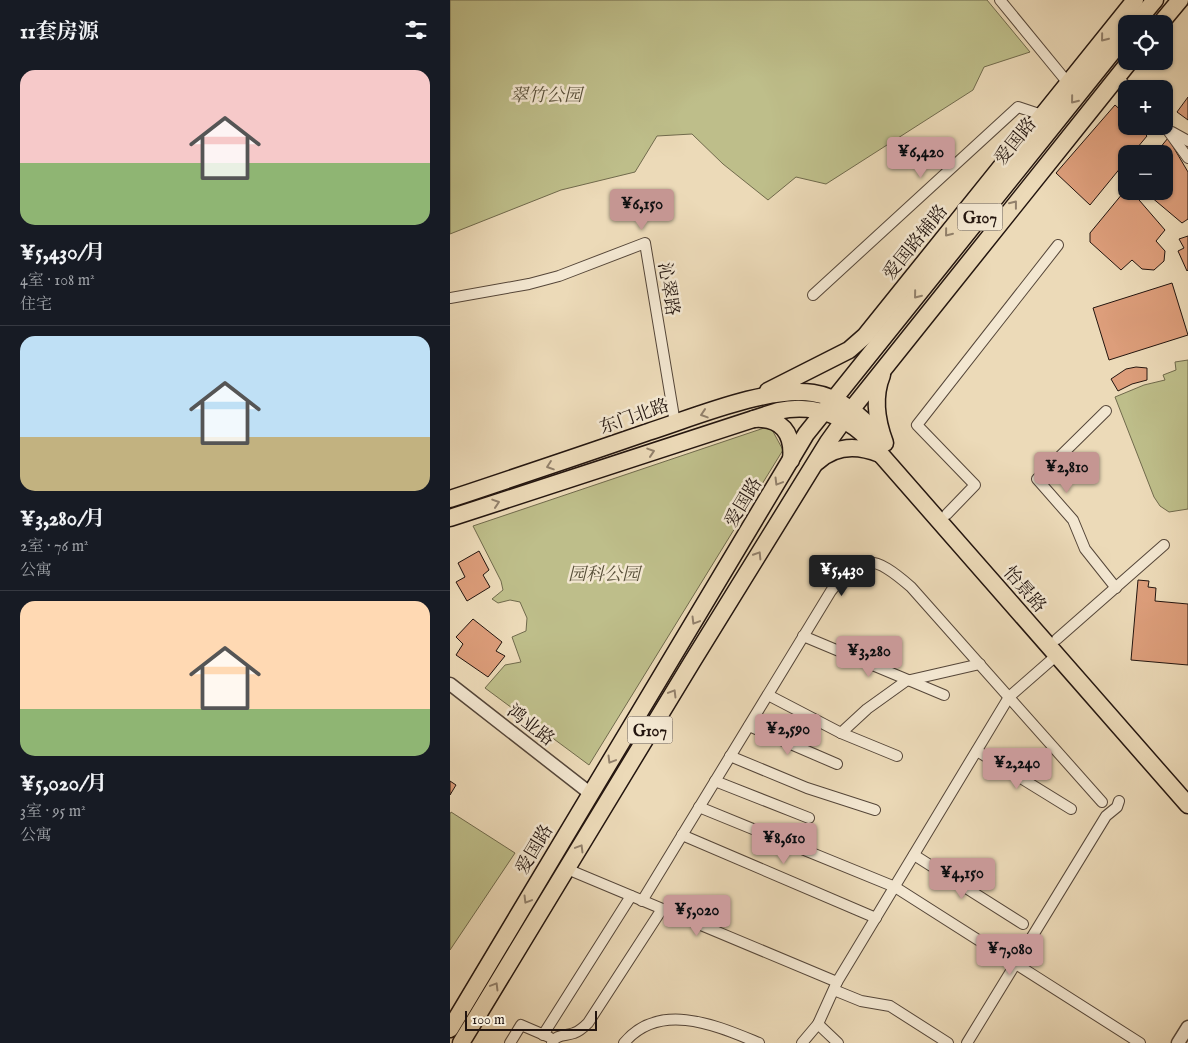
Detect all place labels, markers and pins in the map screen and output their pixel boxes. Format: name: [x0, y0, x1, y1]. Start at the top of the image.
pin: ¥6,420: [880, 136, 962, 179]
pin: ¥6,150: [601, 188, 683, 231]
pin: ¥2,810: [1026, 452, 1108, 494]
pin: ¥5,430: [801, 554, 883, 597]
pin: ¥3,280: [828, 636, 910, 678]
pin: ¥2,590: [747, 714, 829, 756]
pin: ¥2,240: [976, 748, 1058, 790]
pin: ¥8,610: [743, 822, 825, 865]
pin: ¥4,150: [921, 858, 1003, 900]
pin: ¥5,020: [656, 894, 738, 937]
pin: ¥7,080: [969, 934, 1051, 976]

